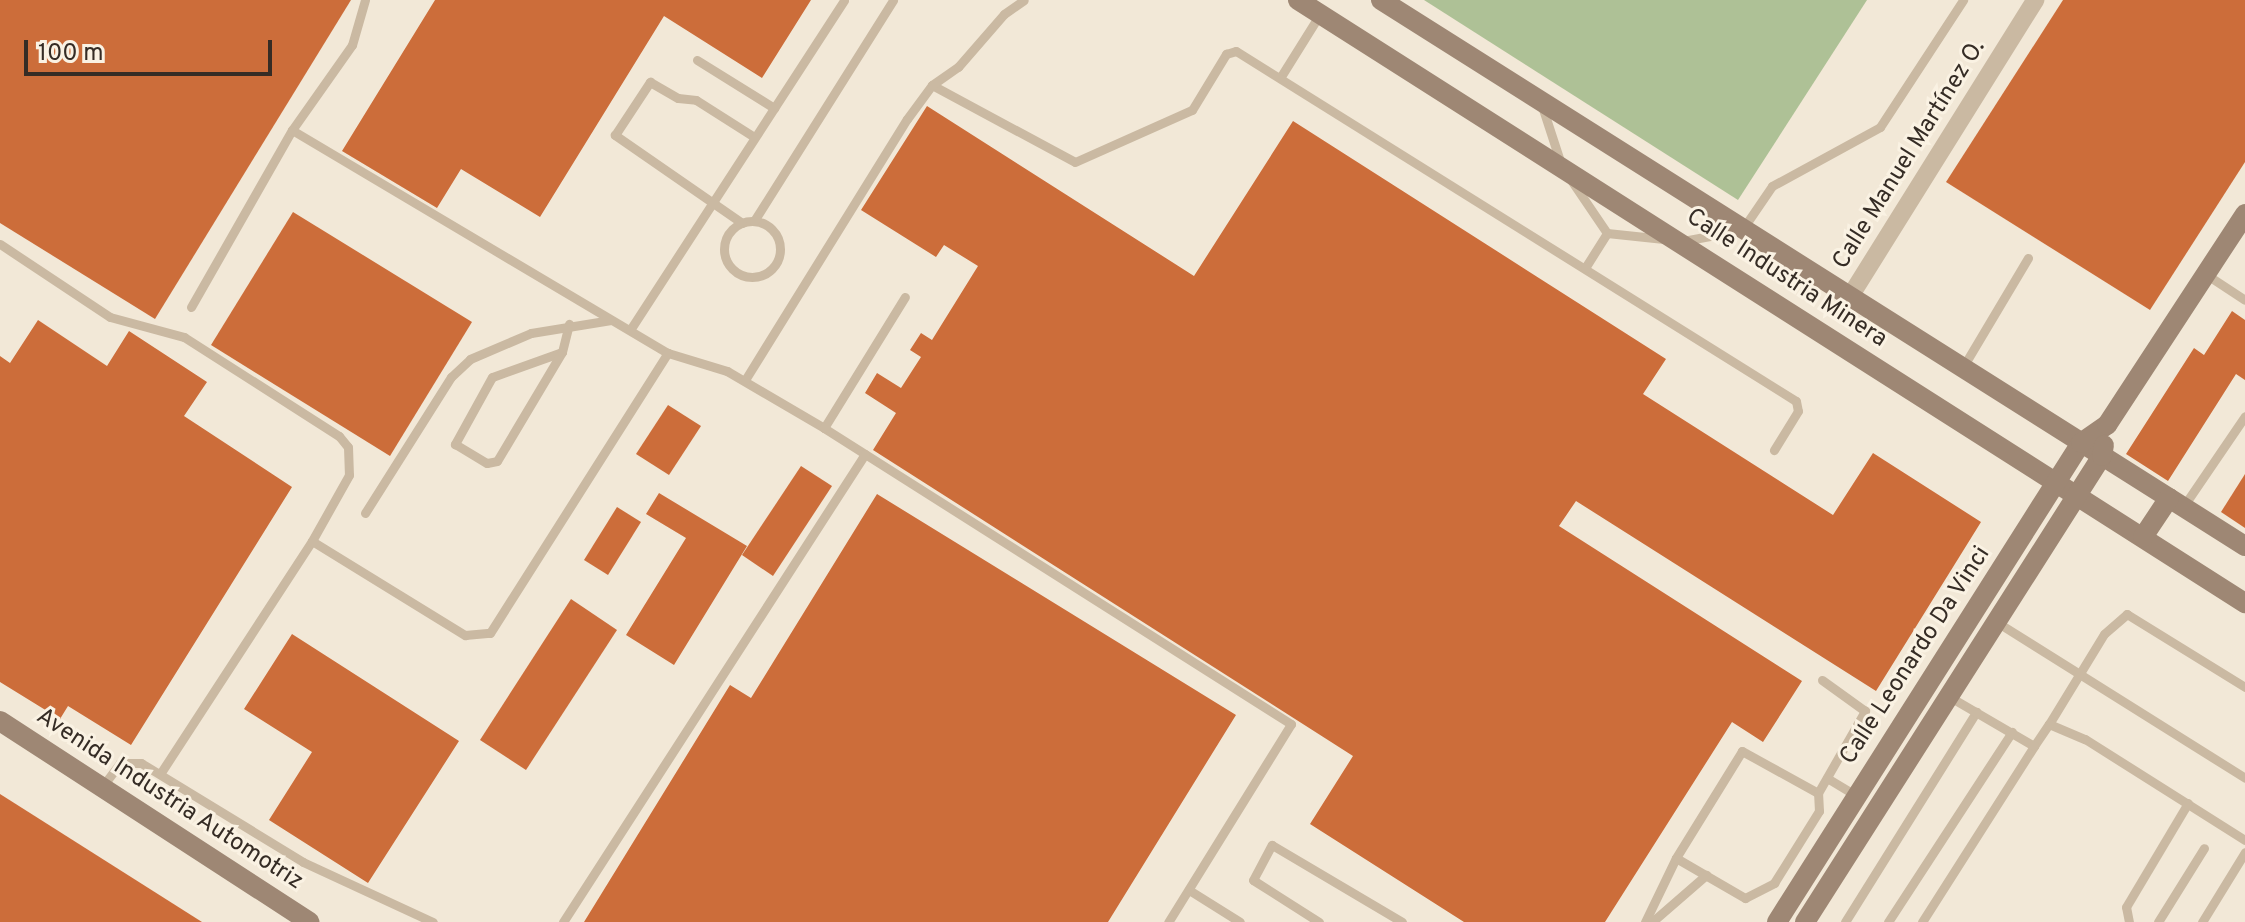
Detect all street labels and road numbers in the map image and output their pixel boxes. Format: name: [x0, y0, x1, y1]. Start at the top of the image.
street label: Calle Manuel Martínez O.: [1828, 35, 1992, 275]
street label: Calle Industria Minera: [1680, 203, 1892, 355]
street label: Calle Leonardo Da Vinci: [1834, 541, 1998, 771]
street label: Avenida Industria Automotriz: [30, 703, 308, 897]

